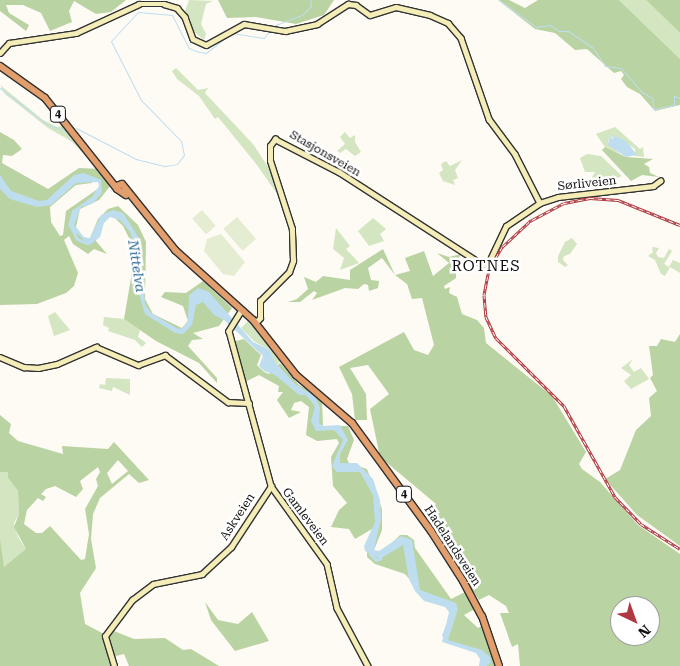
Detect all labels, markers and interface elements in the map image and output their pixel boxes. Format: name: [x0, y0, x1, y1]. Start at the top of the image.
road number: 4: [49, 106, 67, 122]
street label: Stasjonsveien: [287, 128, 363, 180]
street label: Sørliveien: [557, 174, 617, 194]
water label: Nittelva: [125, 239, 149, 293]
district label: ROTNES: [451, 258, 521, 276]
street label: Gamleveien: [279, 485, 331, 549]
road number: 4: [395, 486, 413, 502]
street label: Askveien: [217, 491, 259, 543]
street label: Hadelandsveien: [421, 503, 483, 589]
north arrow: [610, 596, 660, 646]
text: N: [635, 622, 654, 641]

